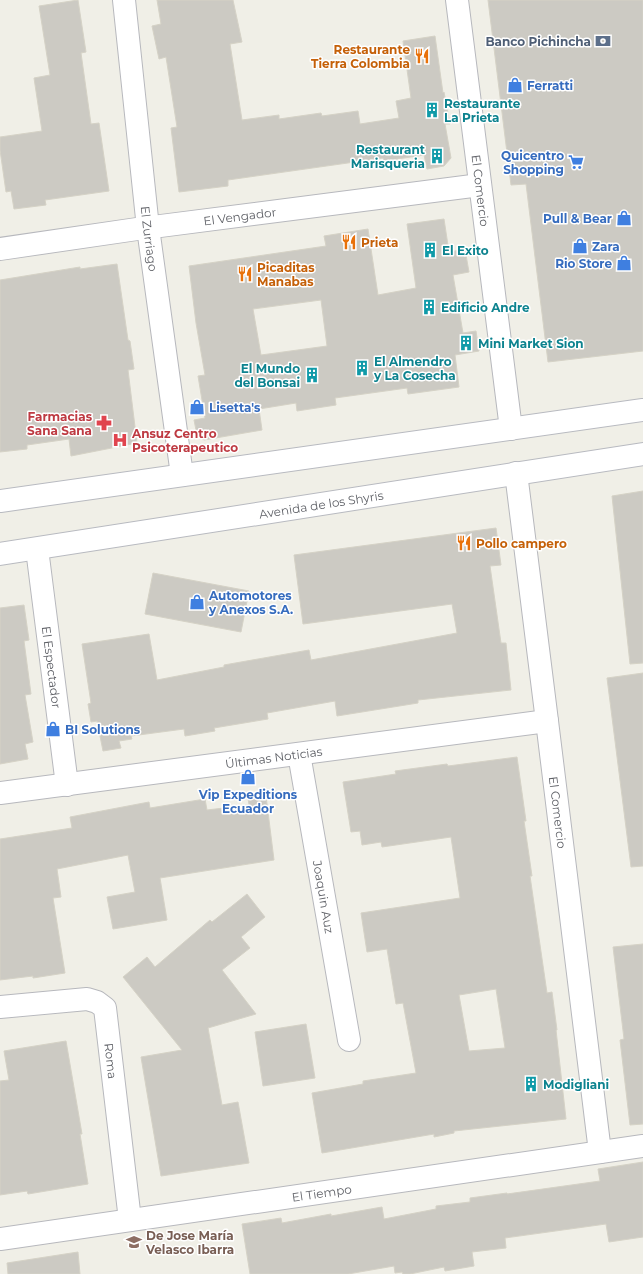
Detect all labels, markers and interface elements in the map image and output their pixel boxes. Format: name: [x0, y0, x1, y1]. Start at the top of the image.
bank icon: Banco Pichincha: [594, 32, 612, 50]
place label: Banco Pichincha: [485, 34, 591, 49]
place label: Restaurante Tierra Colombia: [311, 42, 410, 71]
restaurant icon: Restaurante Tierra Colombia: [413, 47, 431, 65]
shop icon: Ferratti: [506, 76, 524, 94]
place label: Ferratti: [527, 78, 573, 93]
place label: Restaurante La Prieta: [444, 96, 521, 125]
building icon: Restaurante La Prieta: [423, 101, 441, 119]
place label: Restaurant Marisqueria: [351, 142, 426, 171]
building icon: Restaurant Marisqueria: [428, 147, 446, 165]
place label: Quicentro Shopping: [501, 148, 564, 177]
supermarket icon: Quicentro Shopping: [567, 153, 585, 171]
street label: El Comercio: [469, 154, 493, 227]
street label: El Vengador: [202, 204, 277, 228]
street label: El Zurriago: [138, 205, 161, 272]
shop icon: Pull & Bear: [615, 209, 633, 227]
place label: Pull & Bear: [543, 211, 612, 226]
restaurant icon: Prieta: [340, 233, 358, 251]
place label: Prieta: [361, 235, 398, 250]
shop icon: Zara: [571, 237, 589, 255]
place label: Zara: [592, 239, 620, 254]
building icon: El Exito: [421, 241, 439, 259]
place label: El Exito: [442, 243, 489, 258]
shop icon: Rio Store: [615, 254, 633, 272]
place label: Rio Store: [555, 256, 612, 271]
place label: Picaditas Manabas: [257, 260, 315, 289]
restaurant icon: Picaditas Manabas: [236, 265, 254, 283]
building icon: Edificio Andre: [420, 298, 438, 316]
place label: Edificio Andre: [441, 300, 530, 315]
building icon: Mini Market Sion: [457, 334, 475, 352]
place label: Mini Market Sion: [478, 336, 584, 351]
place label: El Almendro y La Cosecha: [373, 354, 456, 383]
building icon: El Almendro y La Cosecha: [353, 359, 371, 377]
place label: El Mundo del Bonsai: [234, 361, 300, 390]
building icon: El Mundo del Bonsai: [303, 366, 321, 384]
shop icon: Lisetta's: [188, 398, 206, 416]
place label: Lisetta's: [209, 400, 261, 415]
place label: Farmacias Sana Sana: [27, 409, 93, 438]
pharmacy icon: Farmacias Sana Sana: [95, 414, 113, 432]
place label: Ansuz Centro Psicoterapeutico: [131, 426, 238, 455]
hospital icon: Ansuz Centro Psicoterapeutico: [111, 431, 129, 449]
street label: Avenida de los Shyris: [258, 487, 384, 521]
restaurant icon: Pollo campero: [455, 534, 473, 552]
place label: Pollo campero: [476, 536, 567, 551]
place label: Automotores y Anexos S.A.: [208, 588, 293, 617]
shop icon: Automotores y Anexos S.A.: [188, 593, 206, 611]
street label: El Espectador: [39, 625, 65, 709]
shop icon: BI Solutions: [44, 720, 62, 738]
place label: BI Solutions: [65, 722, 141, 737]
street label: Últimas Noticias: [224, 743, 323, 771]
shop icon: Vip Expeditions Ecuador: [239, 768, 257, 786]
street label: El Comercio: [546, 776, 570, 849]
place label: Vip Expeditions Ecuador: [198, 787, 298, 816]
street label: Joaquin Auz: [310, 858, 338, 935]
street label: Roma: [102, 1042, 121, 1080]
building icon: Modigliani: [522, 1075, 540, 1093]
place label: Modigliani: [543, 1077, 609, 1092]
street label: El Tiempo: [291, 1181, 353, 1204]
place label: De Jose María Velasco Ibarra: [145, 1228, 234, 1257]
school or university icon: De Jose María Velasco Ibarra: [125, 1233, 143, 1251]

